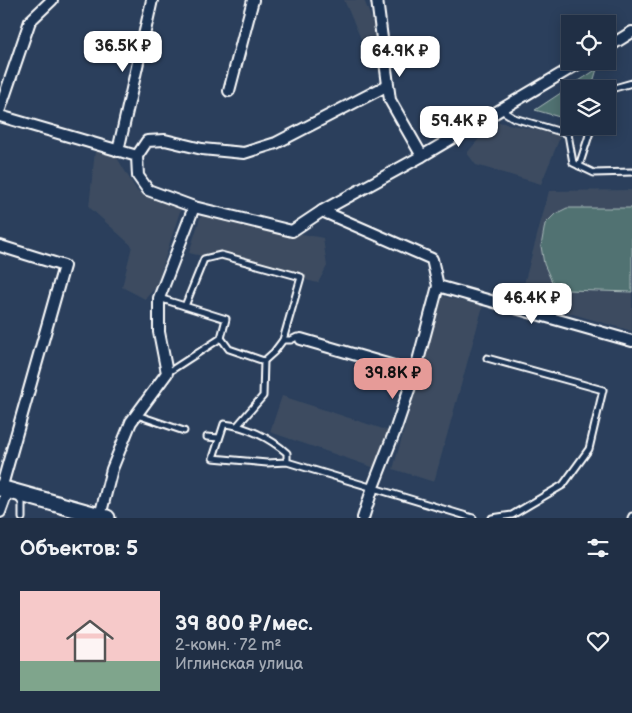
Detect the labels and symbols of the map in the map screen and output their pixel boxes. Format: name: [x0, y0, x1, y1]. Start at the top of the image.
pin: 36.5K ₽: [77, 30, 169, 73]
pin: 64.9K ₽: [354, 36, 446, 78]
pin: 59.4K ₽: [413, 106, 505, 148]
pin: 46.4K ₽: [486, 282, 578, 325]
pin: 39.8K ₽: [347, 358, 439, 400]

